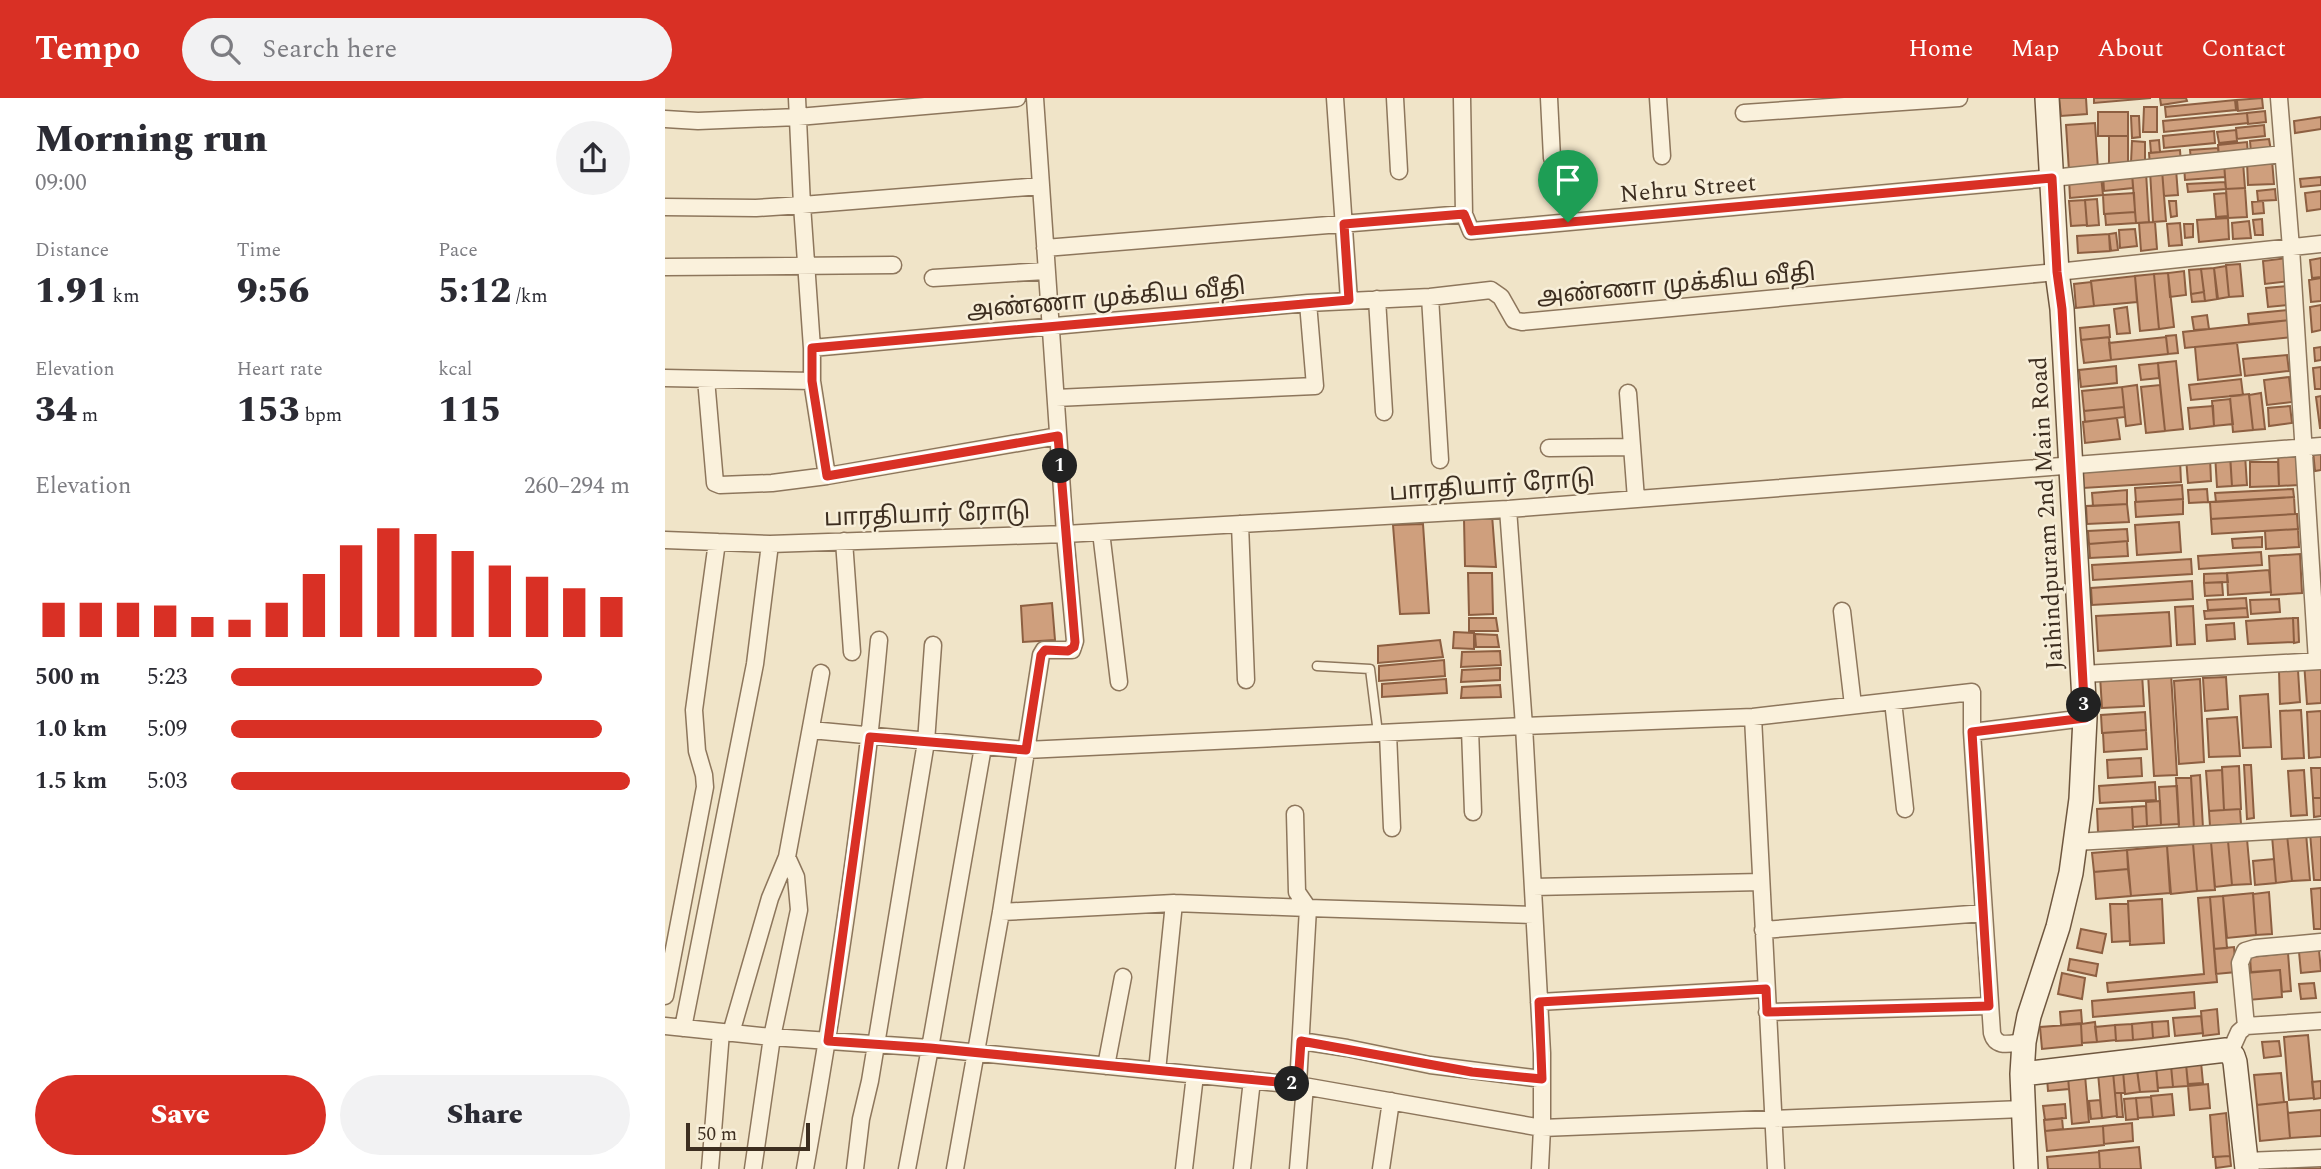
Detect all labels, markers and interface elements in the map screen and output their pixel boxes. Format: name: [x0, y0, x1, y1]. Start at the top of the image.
search box: [182, 18, 672, 81]
text: Tempo: [35, 24, 140, 74]
text: Search here: [262, 29, 397, 69]
icon: search: [206, 30, 244, 68]
text: Home: [1908, 31, 1973, 67]
text: Map: [2011, 31, 2059, 67]
text: About: [2097, 31, 2163, 67]
text: Contact: [2201, 31, 2286, 67]
text: Morning run: [35, 111, 268, 169]
button: share: [556, 121, 630, 195]
pin: [1538, 150, 1598, 222]
icon: arrive: [1549, 161, 1587, 199]
street label: Nehru Street: [1618, 165, 1758, 213]
text: 09:00: [35, 166, 87, 201]
text: Distance: [35, 236, 109, 265]
text: Time: [237, 236, 281, 265]
text: Pace: [438, 236, 478, 265]
street label: அண்ணா முக்கிய வீதி: [1535, 255, 1817, 315]
text: 1.91: [35, 265, 108, 318]
text: 9:56: [237, 265, 309, 318]
text: 5:12: [438, 265, 511, 318]
street label: அண்ணா முக்கிய வீதி: [965, 269, 1247, 329]
text: km: [108, 282, 140, 311]
text: /km: [511, 282, 548, 311]
text: Elevation: [35, 355, 115, 384]
text: Heart rate: [237, 355, 323, 384]
text: kcal: [438, 355, 472, 384]
street label: Jaihindpuram 2nd Main Road: [2021, 355, 2073, 671]
text: 34: [35, 384, 77, 437]
text: 153: [237, 384, 300, 437]
text: 115: [438, 384, 501, 437]
text: m: [77, 401, 98, 430]
text: bpm: [300, 401, 342, 430]
pin: 1: [1043, 448, 1077, 484]
text: 1: [1054, 451, 1065, 480]
street label: பாரதியார் ரோடு: [1388, 461, 1596, 511]
text: Elevation: [35, 469, 131, 504]
text: 260–294 m: [524, 469, 630, 504]
street label: பாரதியார் ரோடு: [823, 493, 1031, 537]
text: 500 m: [35, 660, 100, 695]
text: 5:23: [147, 660, 187, 695]
pin: 3: [2067, 688, 2101, 722]
text: 3: [2078, 690, 2089, 719]
text: 1.0 km: [35, 712, 107, 747]
text: 5:09: [147, 712, 187, 747]
text: 1.5 km: [35, 764, 107, 799]
text: 5:03: [147, 764, 187, 799]
pin: 2: [1275, 1066, 1309, 1102]
text: 2: [1286, 1069, 1297, 1098]
button: Save: [35, 1075, 326, 1155]
button: Share: [340, 1075, 630, 1155]
scale bar: [686, 1120, 810, 1152]
text: 50 m: [697, 1120, 737, 1149]

